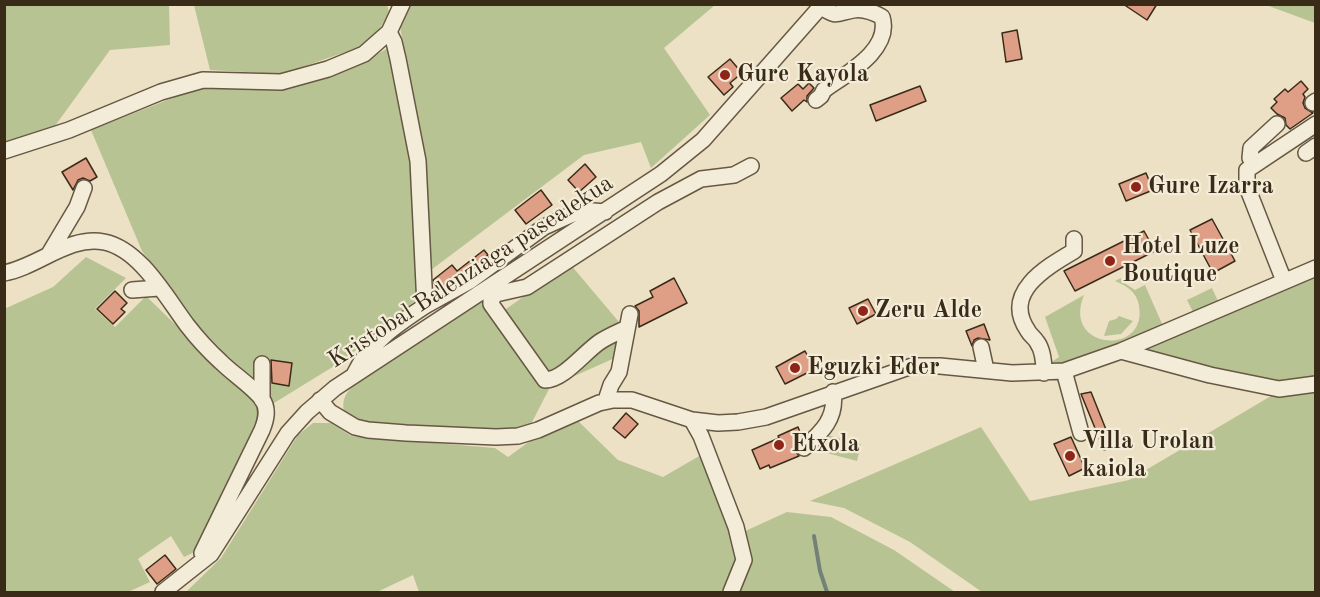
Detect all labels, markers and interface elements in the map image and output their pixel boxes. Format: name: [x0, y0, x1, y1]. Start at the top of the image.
place label: Gure Kayola: [737, 61, 869, 89]
marker: Gure Kayola: [718, 68, 732, 82]
street label: Kristobal Balenziaga pasealekua: [323, 169, 619, 375]
place label: Gure Izarra: [1148, 173, 1274, 201]
marker: Gure Izarra: [1129, 180, 1143, 194]
place label: Hotel Luze Boutique: [1122, 233, 1240, 289]
marker: Hotel Luze Boutique: [1103, 254, 1117, 268]
place label: Zeru Alde: [875, 297, 982, 325]
marker: Zeru Alde: [856, 304, 870, 318]
place label: Eguzki Eder: [807, 354, 940, 382]
marker: Eguzki Eder: [788, 361, 802, 375]
place label: Villa Urolan kaiola: [1082, 428, 1214, 484]
place label: Etxola: [791, 431, 860, 459]
marker: Etxola: [772, 438, 786, 452]
marker: Villa Urolan kaiola: [1063, 449, 1077, 463]

